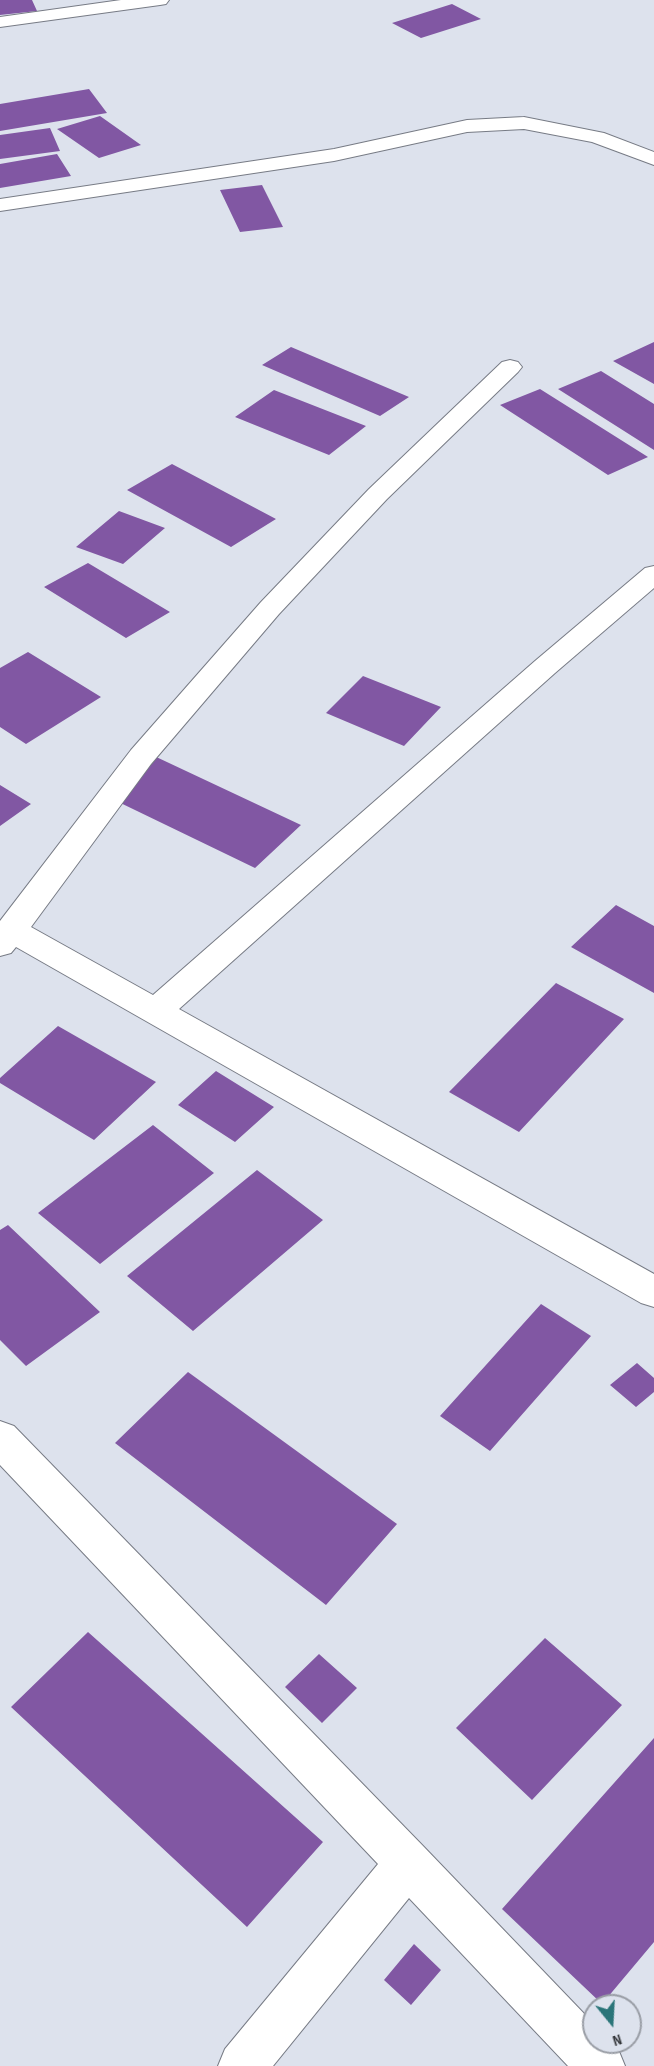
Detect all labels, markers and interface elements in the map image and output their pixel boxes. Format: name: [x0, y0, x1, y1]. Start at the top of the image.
north arrow: [582, 1994, 642, 2054]
text: N: [610, 2029, 624, 2050]

